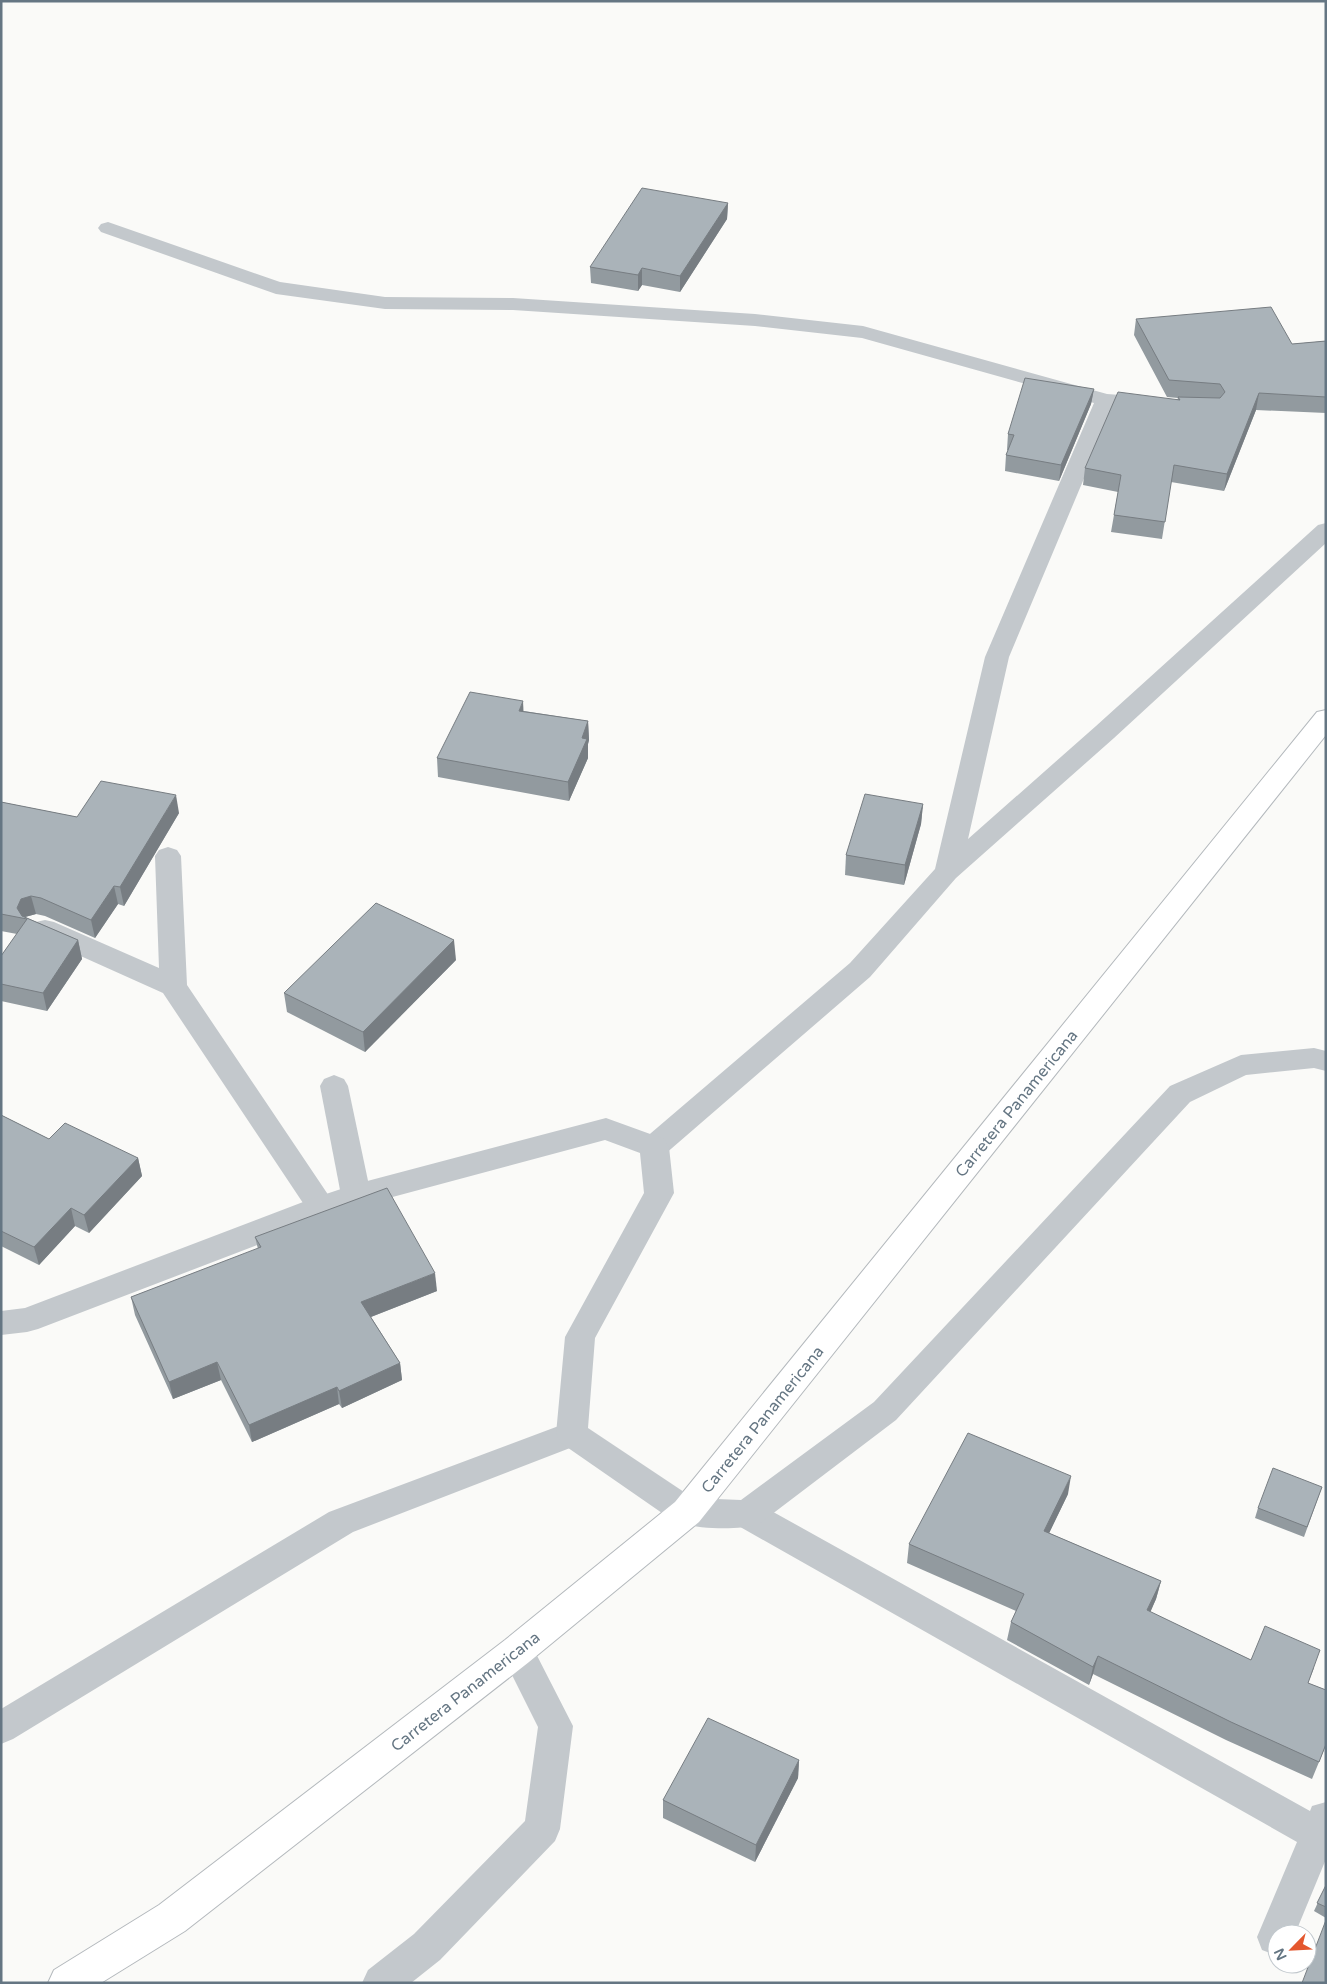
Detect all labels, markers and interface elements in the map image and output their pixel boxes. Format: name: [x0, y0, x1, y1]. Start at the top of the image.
street label: Carretera Panamericana: [951, 1026, 1082, 1181]
street label: Carretera Panamericana: [697, 1342, 828, 1497]
street label: Carretera Panamericana: [387, 1627, 544, 1756]
north arrow: [1267, 1924, 1317, 1974]
text: N: [1271, 1945, 1291, 1963]

